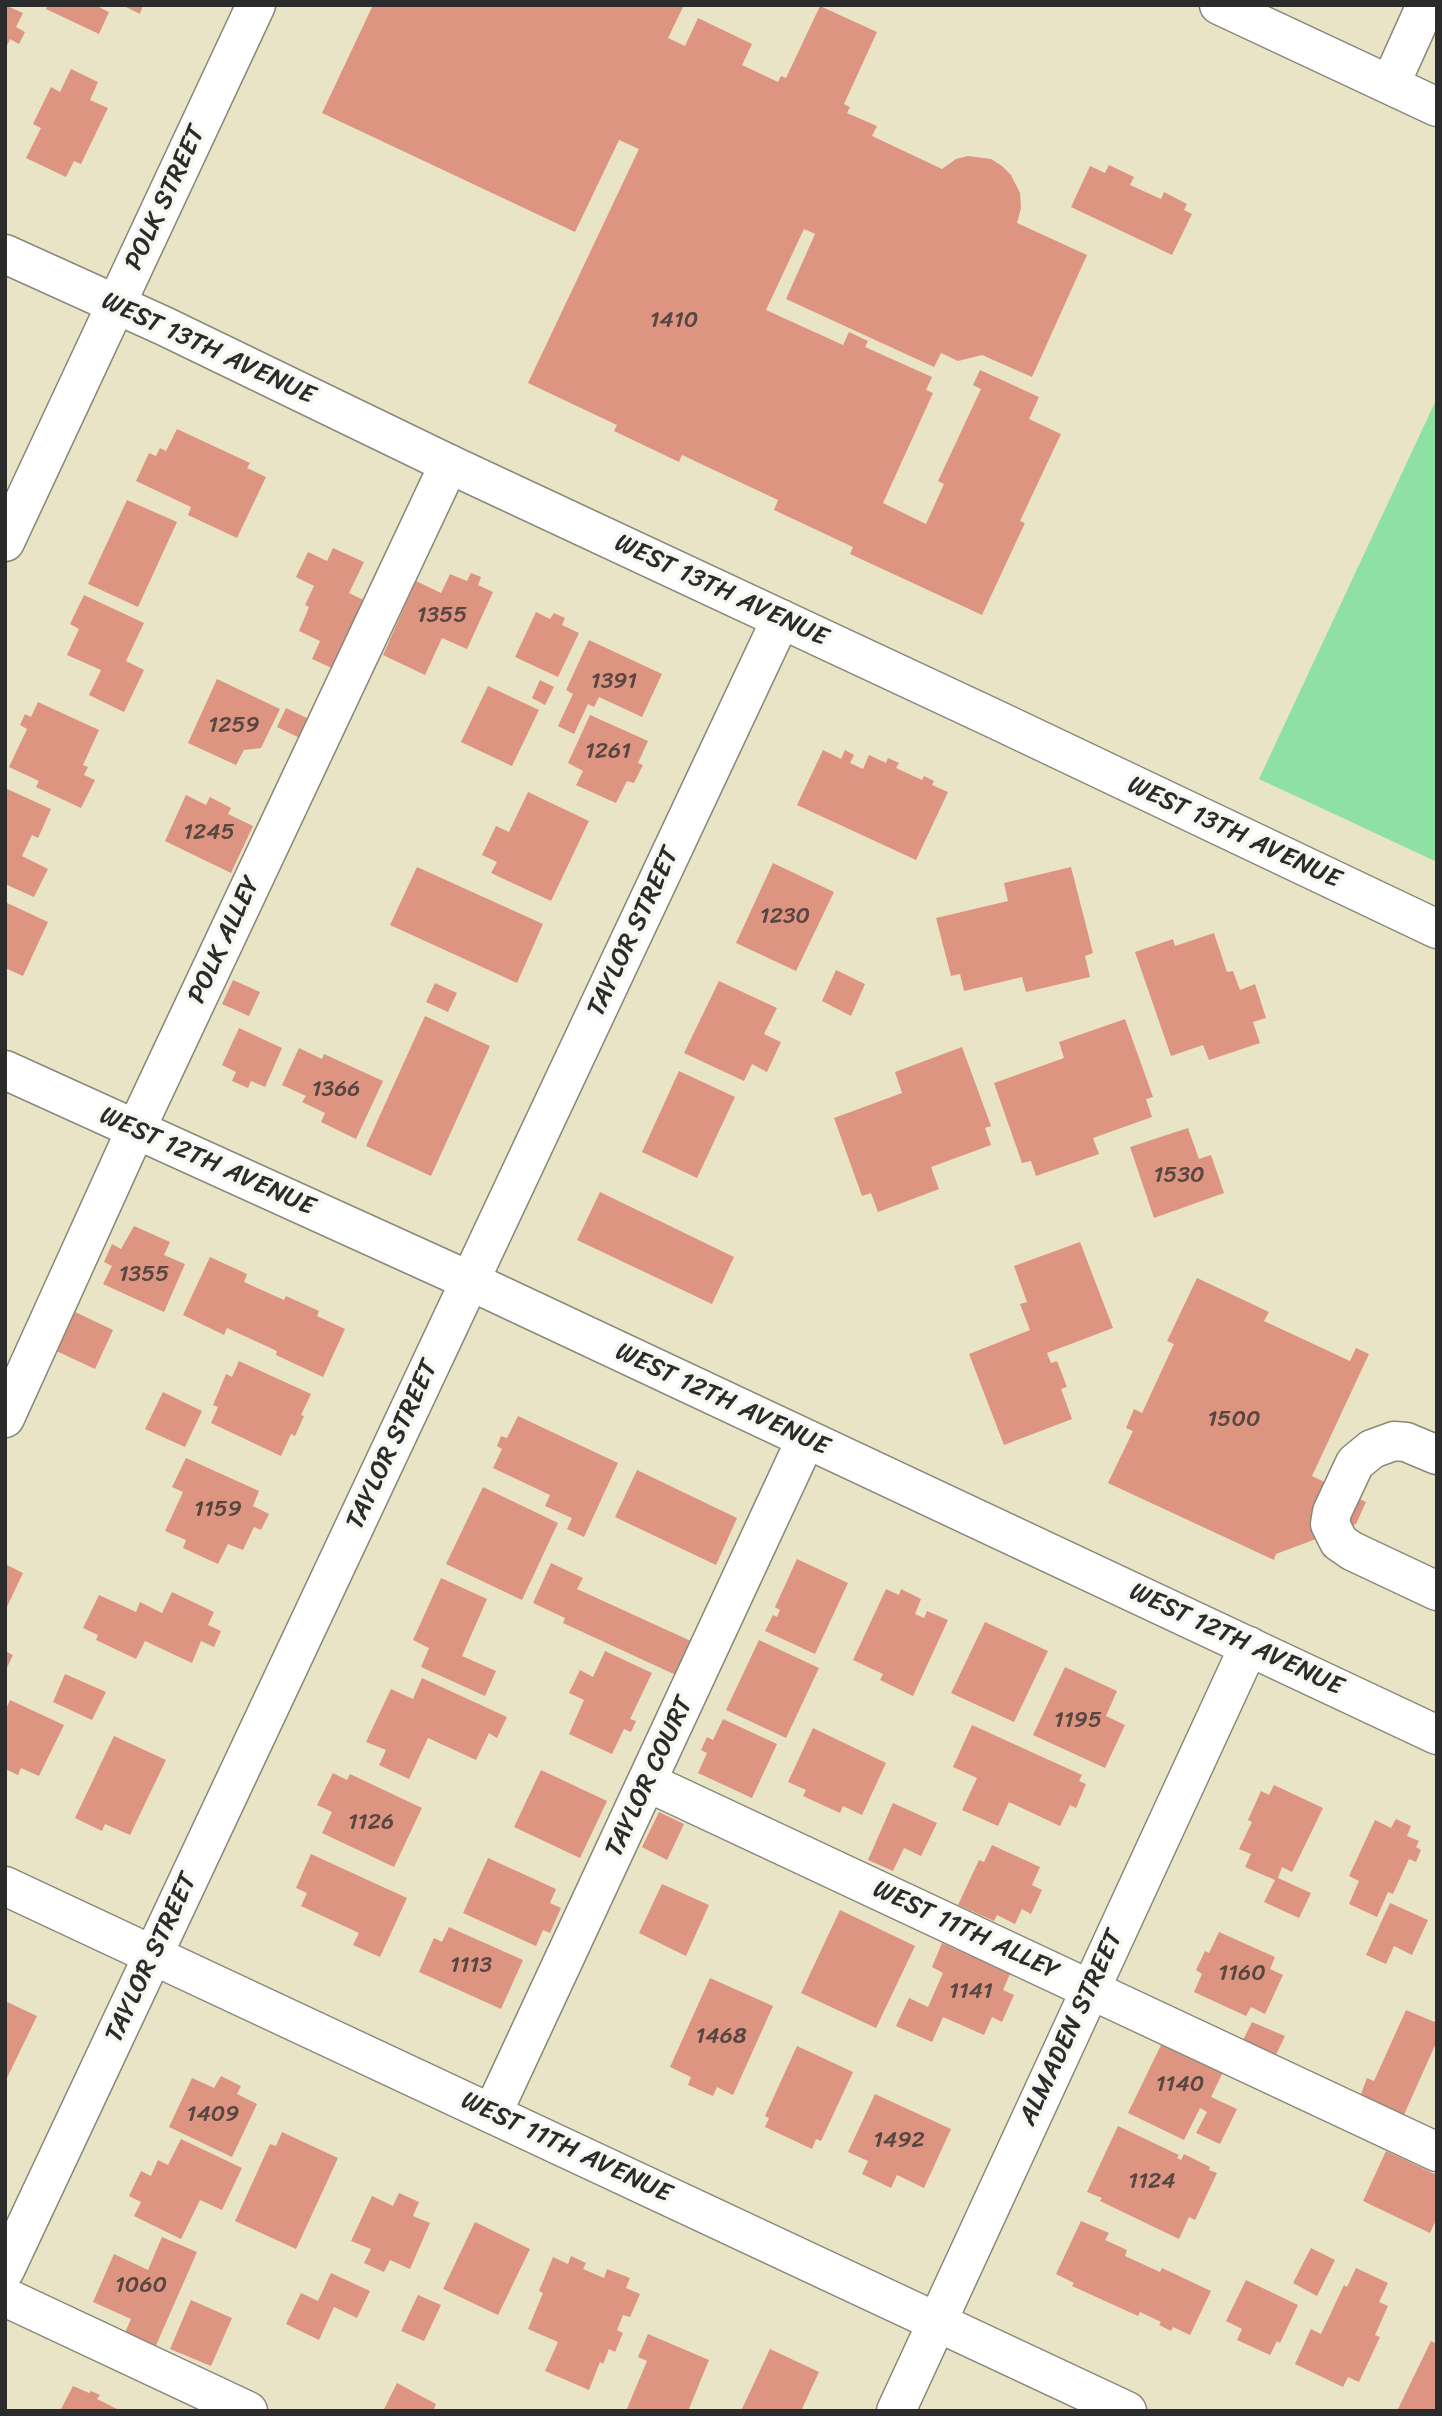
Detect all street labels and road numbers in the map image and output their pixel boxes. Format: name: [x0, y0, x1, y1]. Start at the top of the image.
street label: POLK STREET: [119, 121, 213, 275]
street label: WEST 13TH AVENUE: [96, 286, 320, 412]
street label: WEST 13TH AVENUE: [609, 528, 833, 654]
street label: WEST 13TH AVENUE: [1122, 770, 1346, 896]
street label: TAYLOR STREET: [581, 842, 687, 1022]
street label: POLK ALLEY: [182, 871, 268, 1009]
street label: WEST 12TH AVENUE: [95, 1100, 319, 1224]
street label: WEST 12TH AVENUE: [610, 1337, 834, 1463]
street label: TAYLOR STREET: [340, 1355, 446, 1535]
street label: WEST 12TH AVENUE: [1124, 1577, 1348, 1703]
street label: TAYLOR COURT: [599, 1692, 701, 1862]
street label: TAYLOR STREET: [99, 1868, 205, 2048]
street label: WEST 11TH ALLEY: [868, 1874, 1064, 1988]
street label: ALMADEN STREET: [1013, 1925, 1131, 2131]
street label: WEST 11TH AVENUE: [456, 2086, 676, 2210]

